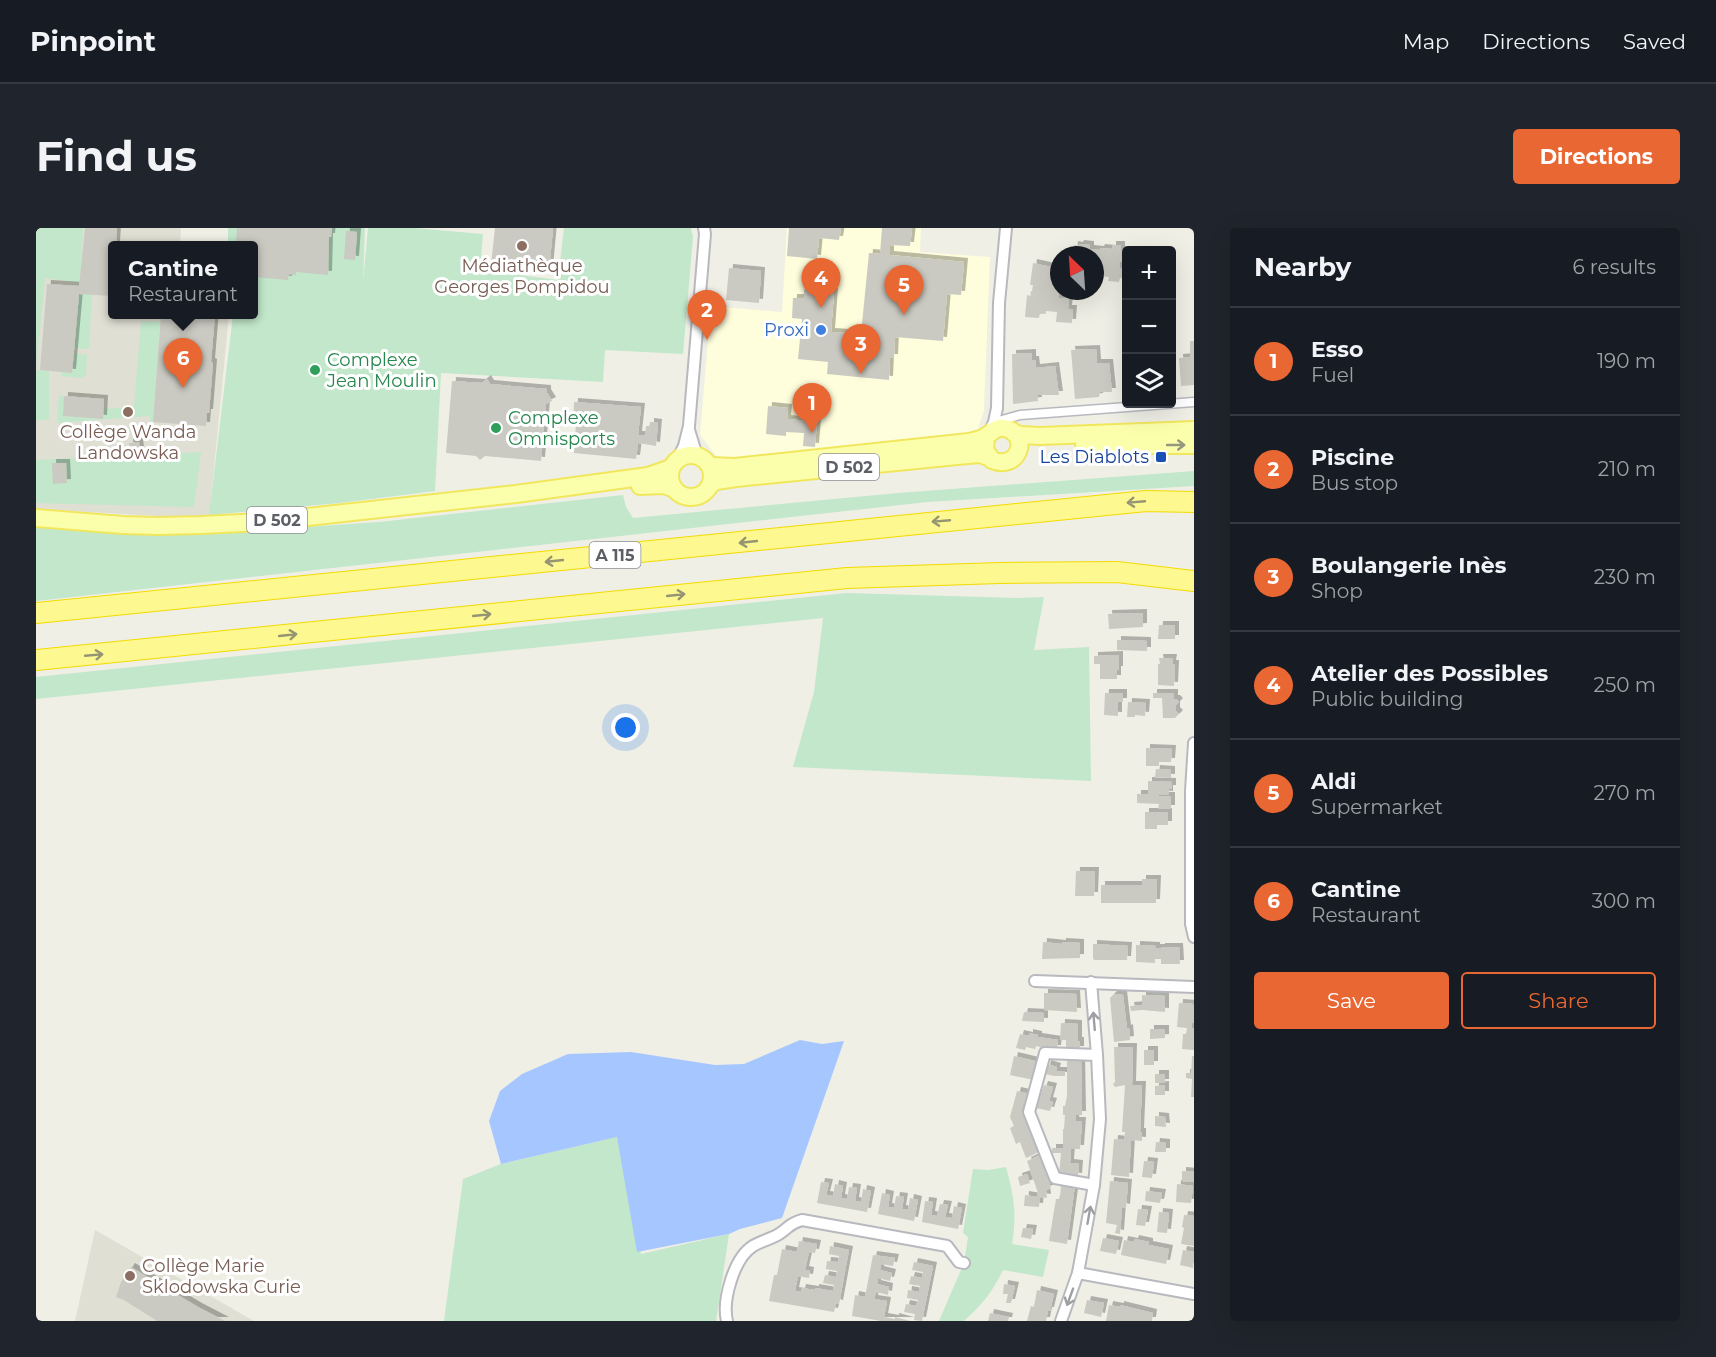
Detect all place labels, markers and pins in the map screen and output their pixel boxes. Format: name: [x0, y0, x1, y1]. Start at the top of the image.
marker: Médiathèque Georges Pompidou: [515, 239, 529, 253]
place label: Médiathèque Georges Pompidou: [434, 255, 610, 298]
pin: 4: [802, 259, 840, 308]
pin: 5: [884, 266, 924, 315]
pin: 2: [688, 291, 726, 340]
place label: Proxi: [764, 319, 809, 341]
marker: Proxi: [814, 323, 828, 337]
pin: 3: [842, 324, 880, 374]
pin: 6: [164, 338, 202, 388]
place label: Complexe Jean Moulin: [326, 349, 437, 392]
marker: Complexe Jean Moulin: [308, 363, 322, 377]
pin: 1: [792, 384, 832, 433]
marker: Collège Wanda Landowska: [121, 405, 135, 419]
place label: Complexe Omnisports: [508, 407, 615, 450]
place label: Collège Wanda Landowska: [60, 421, 196, 464]
marker: Complexe Omnisports: [489, 421, 503, 435]
place label: Les Diablots: [1039, 446, 1149, 468]
marker: Les Diablots: [1154, 450, 1168, 464]
place label: Collège Marie Sklodowska Curie: [142, 1255, 301, 1298]
marker: Collège Marie Sklodowska Curie: [123, 1269, 137, 1283]

